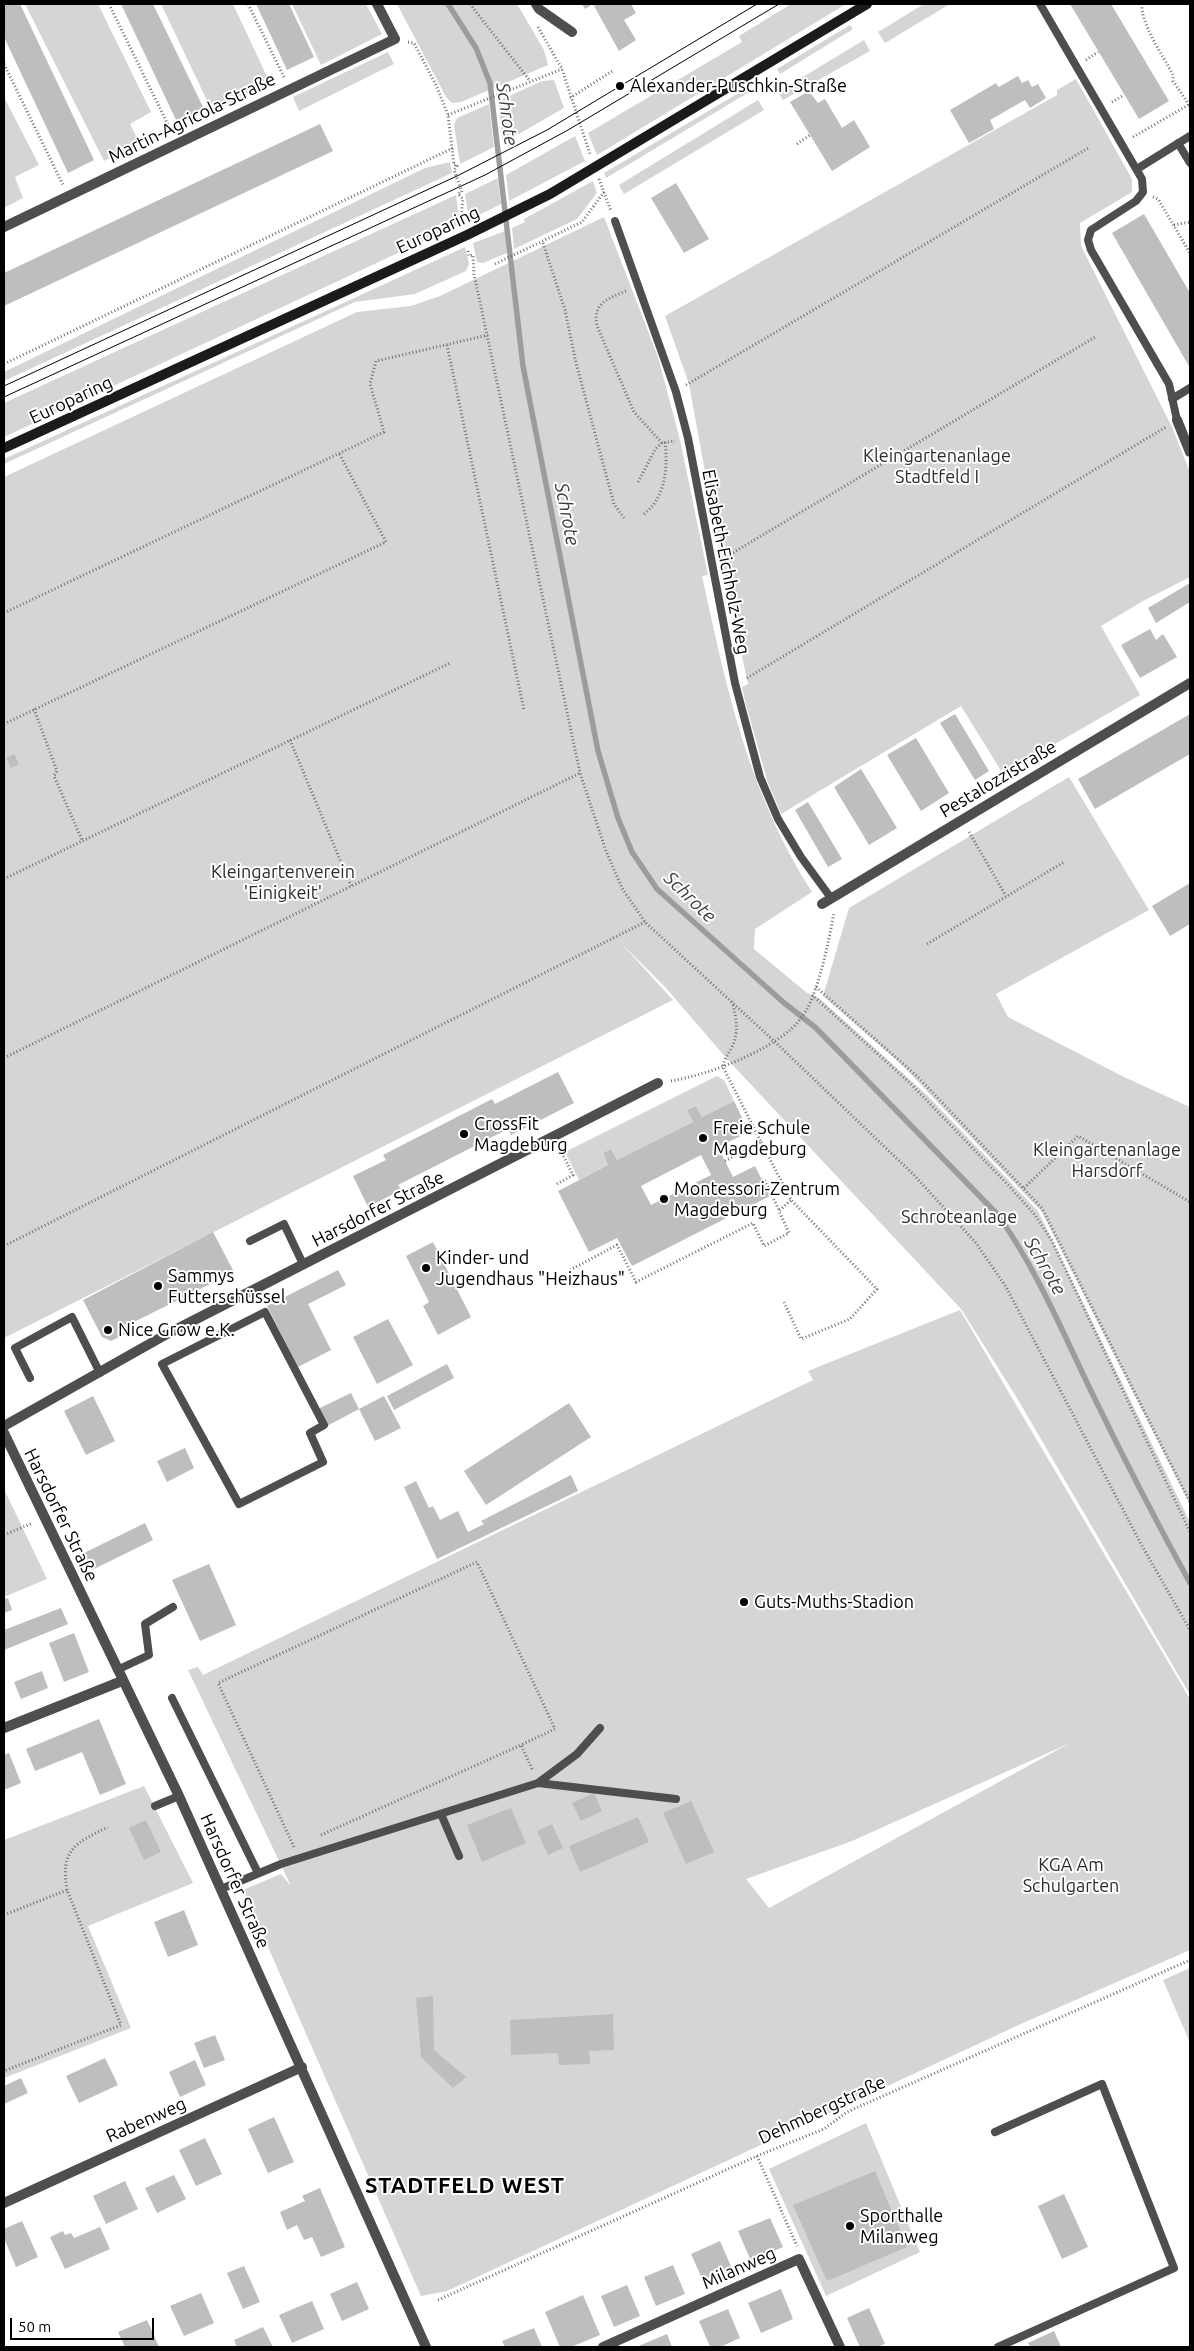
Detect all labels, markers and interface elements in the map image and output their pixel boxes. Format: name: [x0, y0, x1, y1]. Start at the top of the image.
street label: Martin-Agricola-Straße: [105, 68, 279, 168]
place label: Alexander-Puschkin-Straße: [630, 75, 847, 97]
marker: Alexander-Puschkin-Straße: [614, 80, 626, 92]
water label: Schrote: [491, 81, 523, 147]
street label: Europaring: [393, 201, 483, 259]
street label: Europaring: [26, 371, 116, 429]
park label: Kleingartenanlage Stadtfeld I: [863, 445, 1011, 488]
street label: Elisabeth-Eichholz-Weg: [697, 468, 755, 656]
water label: Schrote: [550, 481, 584, 547]
street label: Pestalozzistraße: [936, 736, 1060, 822]
park label: Kleingartenverein 'Einigkeit': [211, 861, 355, 904]
water label: Schrote: [659, 867, 721, 927]
place label: CrossFit Magdeburg: [474, 1113, 568, 1156]
place label: Freie Schule Magdeburg: [713, 1117, 810, 1160]
marker: CrossFit Magdeburg: [458, 1128, 470, 1140]
marker: Freie Schule Magdeburg: [697, 1132, 709, 1144]
park label: Kleingartenanlage Harsdorf: [1033, 1139, 1181, 1182]
street label: Harsdorfer Straße: [308, 1166, 448, 1252]
place label: Montessori-Zentrum Magdeburg: [674, 1178, 840, 1220]
marker: Montessori-Zentrum Magdeburg: [658, 1193, 670, 1205]
park label: Schroteanlage: [901, 1206, 1017, 1228]
water label: Schrote: [1019, 1233, 1071, 1299]
place label: Kinder- und Jugendhaus "Heizhaus": [436, 1247, 625, 1290]
marker: Kinder- und Jugendhaus "Heizhaus": [420, 1262, 432, 1274]
place label: Sammys Futterschüssel: [168, 1265, 285, 1308]
marker: Sammys Futterschüssel: [152, 1280, 164, 1292]
place label: Nice Grow e.K.: [118, 1319, 235, 1341]
marker: Nice Grow e.K.: [102, 1324, 114, 1336]
street label: Harsdorfer Straße: [19, 1445, 103, 1585]
place label: Guts-Muths-Stadion: [754, 1591, 914, 1613]
marker: Guts-Muths-Stadion: [738, 1596, 750, 1608]
street label: Harsdorfer Straße: [196, 1810, 274, 1952]
park label: KGA Am Schulgarten: [1023, 1854, 1119, 1896]
street label: Dehmbergstraße: [755, 2071, 889, 2149]
street label: Rabenweg: [103, 2093, 189, 2147]
district label: STADTFELD WEST: [363, 2173, 567, 2199]
place label: Sporthalle Milanweg: [860, 2205, 943, 2248]
marker: Sporthalle Milanweg: [844, 2220, 856, 2232]
street label: Milanweg: [699, 2242, 779, 2294]
scale bar: [12, 2308, 156, 2340]
text: 50 m: [18, 2318, 51, 2335]

